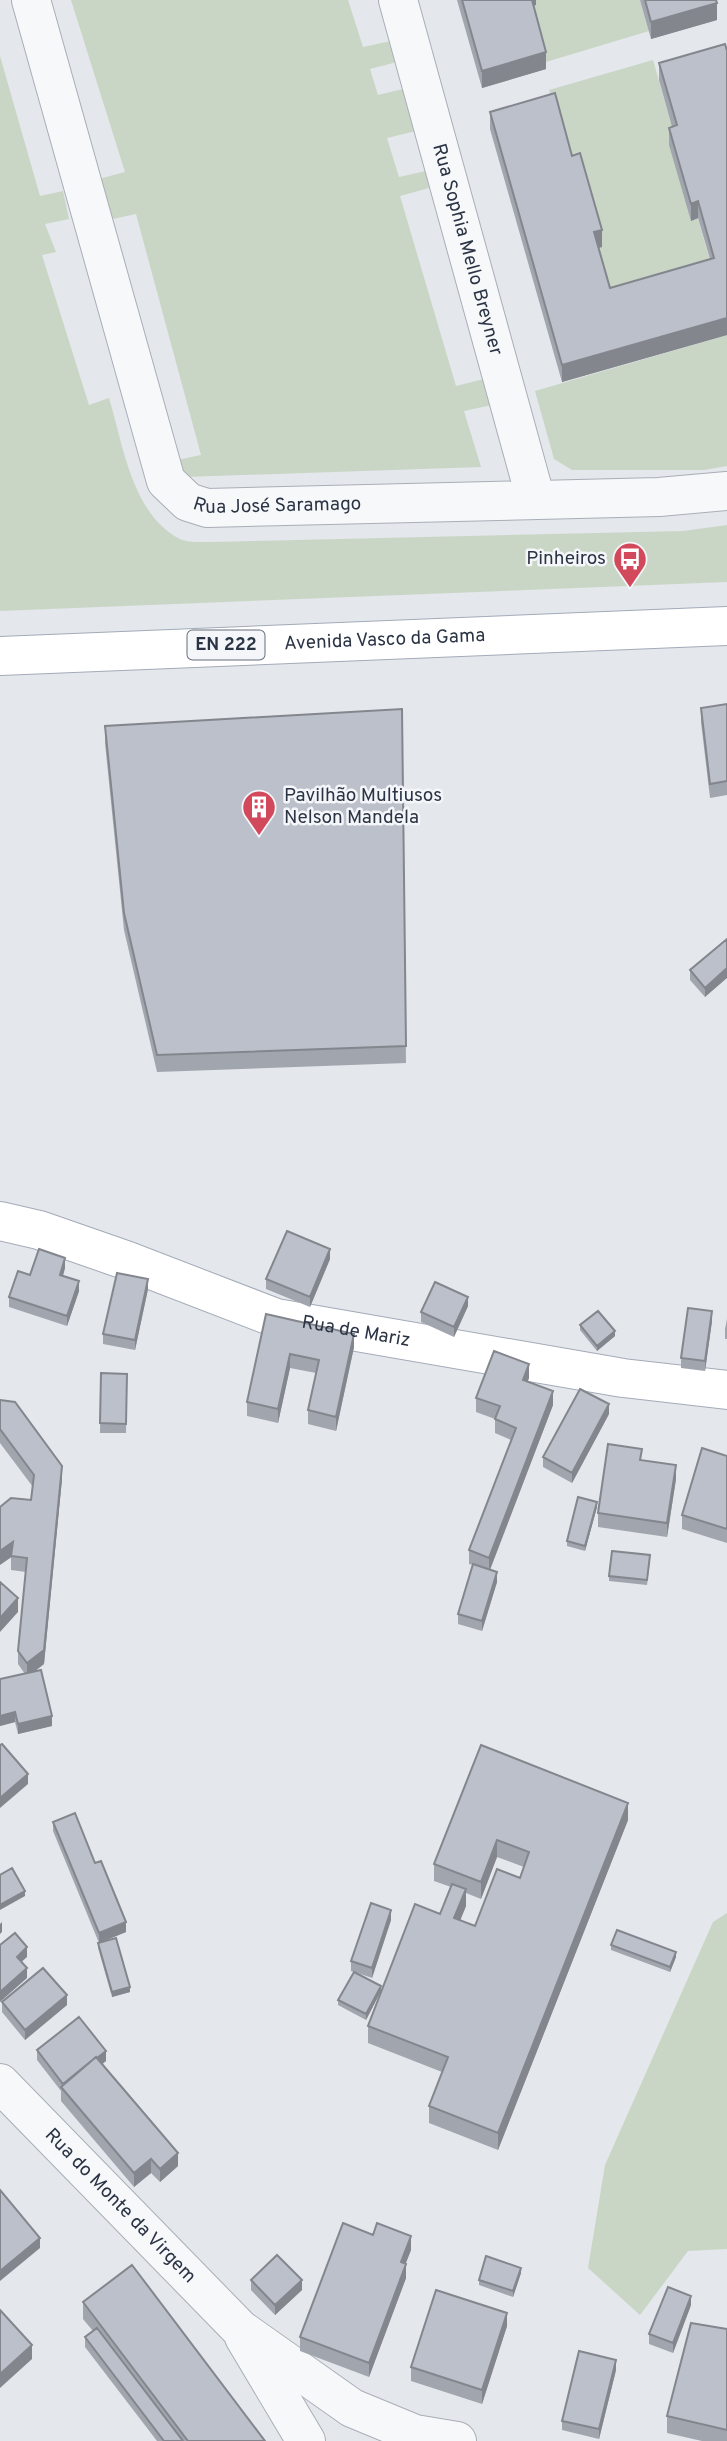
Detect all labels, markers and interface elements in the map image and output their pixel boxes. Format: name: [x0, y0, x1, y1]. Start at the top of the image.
street label: Rua Sophia Mello Breyner: [426, 141, 508, 359]
street label: Rua José Saramago: [190, 492, 362, 520]
bus stop icon: Pinheiros: [611, 540, 649, 589]
place label: Pinheiros: [526, 547, 606, 571]
street label: Avenida Vasco da Gama: [284, 624, 486, 656]
road number: EN 222: [188, 630, 264, 660]
place label: Pavilhão Multiusos Nelson Mandela: [284, 784, 442, 830]
building icon: Pavilhão Multiusos Nelson Mandela: [240, 788, 278, 837]
street label: Rua de Mariz: [300, 1311, 412, 1353]
street label: Rua do Monte da Virgem: [39, 2124, 201, 2289]

